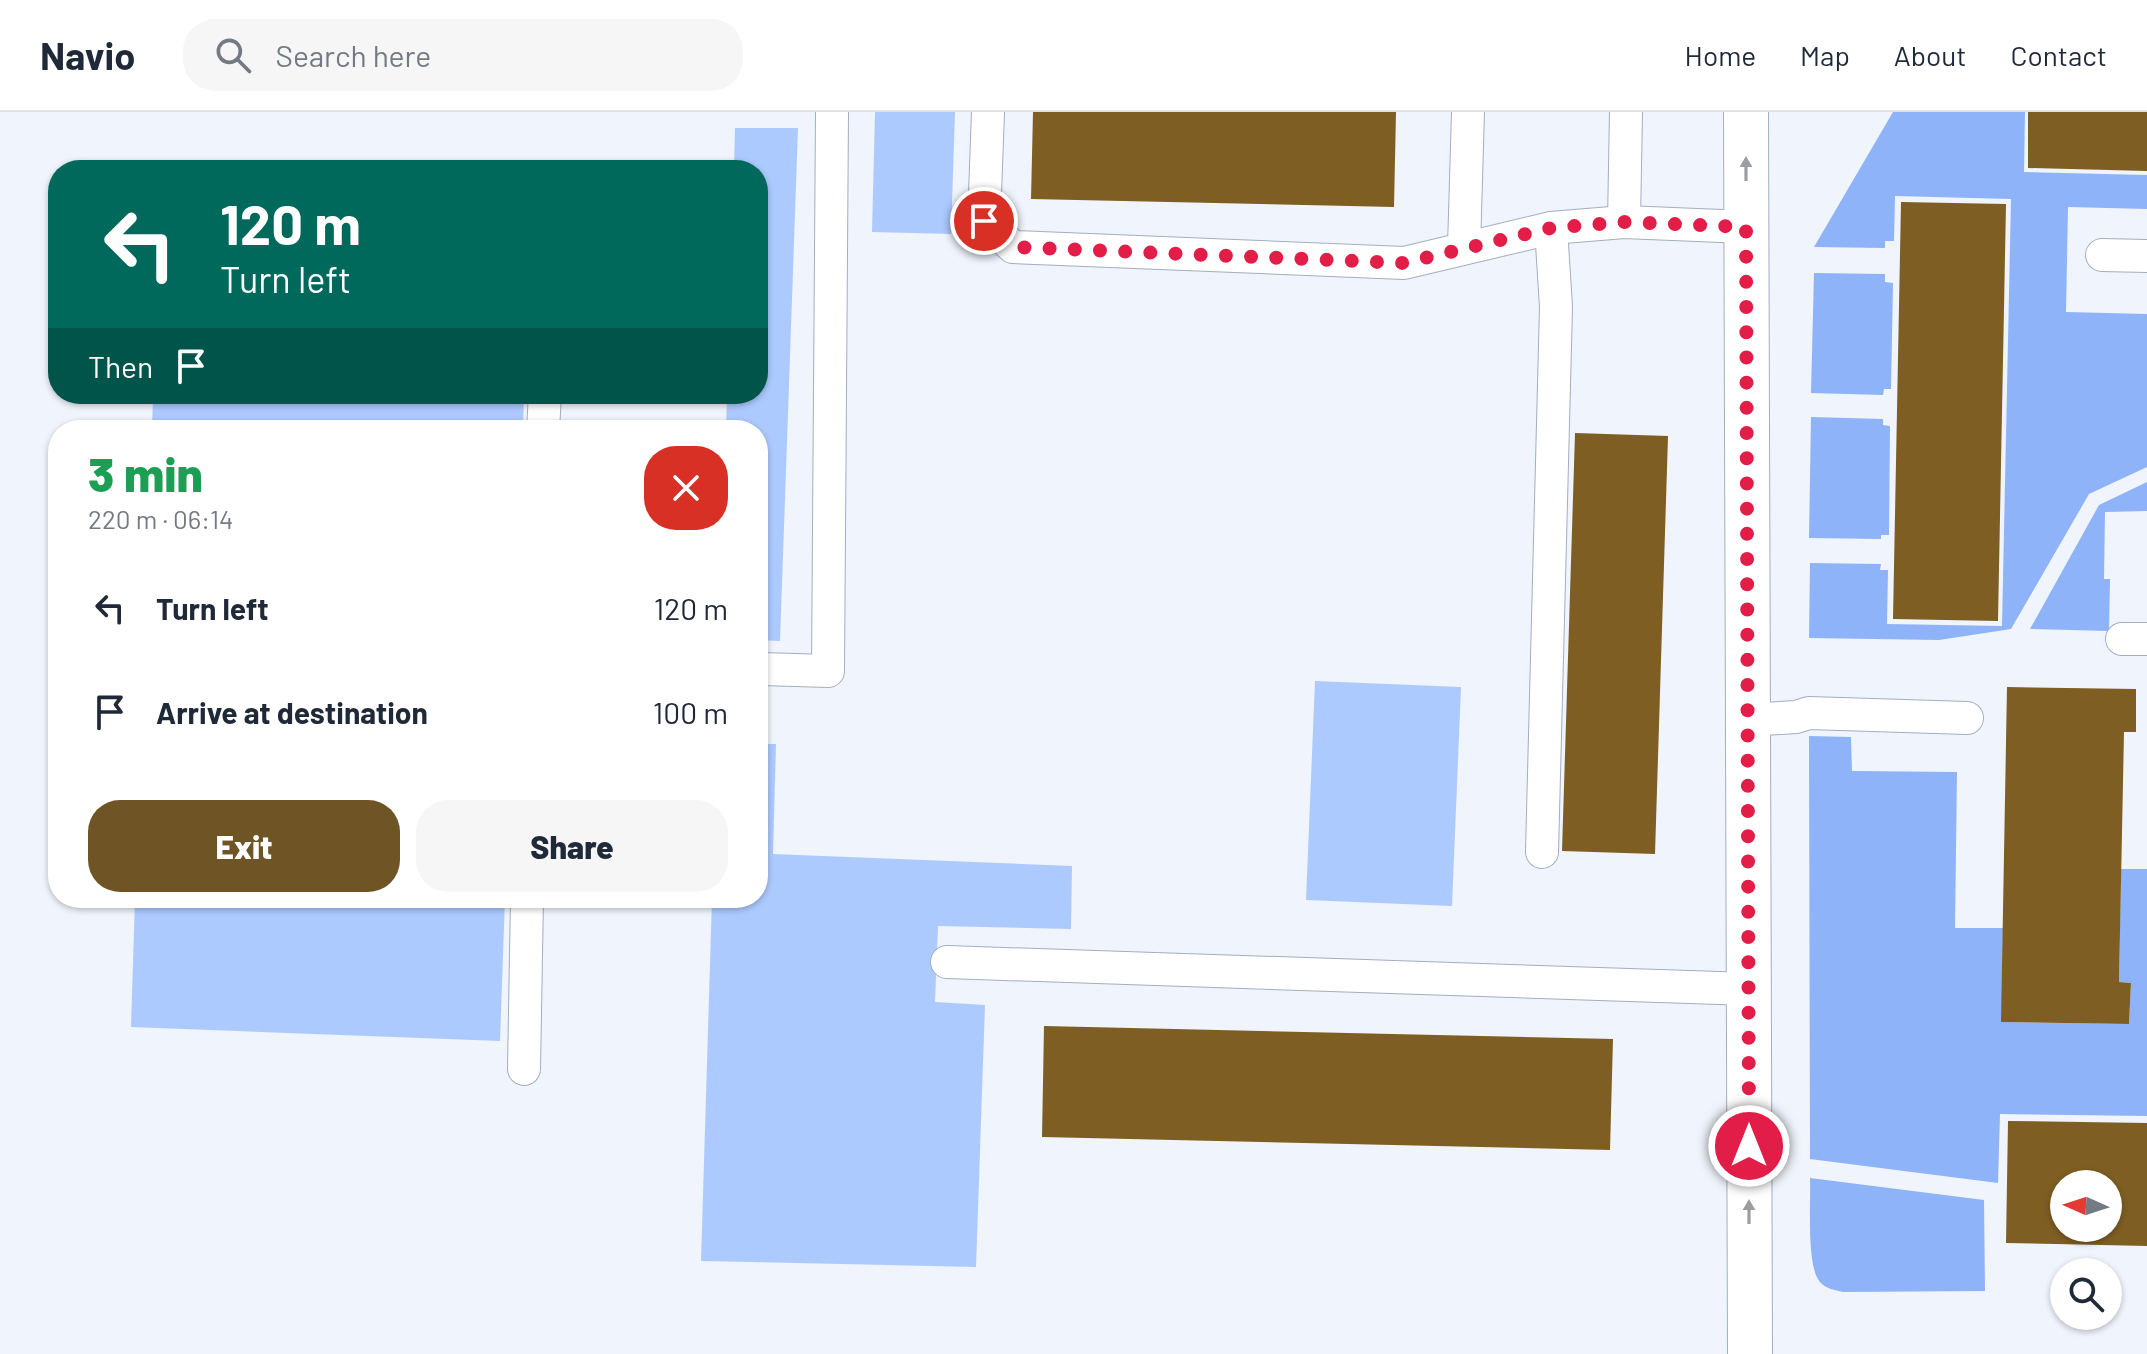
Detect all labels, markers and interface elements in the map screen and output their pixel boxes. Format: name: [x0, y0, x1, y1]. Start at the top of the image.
search box: [183, 19, 743, 91]
text: Navio: [40, 32, 135, 78]
icon: search: [211, 33, 255, 77]
text: Search here: [275, 37, 431, 73]
text: Home: [1685, 38, 1756, 72]
text: Map: [1800, 38, 1850, 72]
text: About: [1894, 38, 1966, 72]
text: Contact: [2010, 38, 2107, 72]
one-way arrow: [1740, 156, 1752, 181]
pin: [950, 187, 1018, 255]
text: 120 m: [220, 189, 361, 256]
icon: left: [88, 192, 192, 296]
icon: arrive: [962, 199, 1006, 243]
text: Turn left: [220, 257, 351, 300]
icon: arrive: [169, 344, 213, 388]
text: Then: [88, 348, 153, 384]
text: 3 min: [88, 444, 203, 502]
button: close: [644, 446, 728, 530]
text: 220 m · 06:14: [88, 503, 233, 534]
icon: left: [88, 586, 132, 630]
text: Turn left: [156, 590, 269, 626]
text: 120 m: [654, 590, 728, 626]
icon: arrive: [88, 690, 132, 734]
text: Arrive at destination: [156, 694, 428, 730]
text: 100 m: [653, 694, 728, 730]
button: Exit: [88, 800, 400, 892]
button: Share: [416, 800, 728, 892]
position arrow: [1707, 1104, 1791, 1188]
north arrow: [2050, 1170, 2122, 1242]
map controls: [2050, 1170, 2122, 1330]
one-way arrow: [1743, 1199, 1755, 1224]
button: search: [2050, 1258, 2122, 1330]

